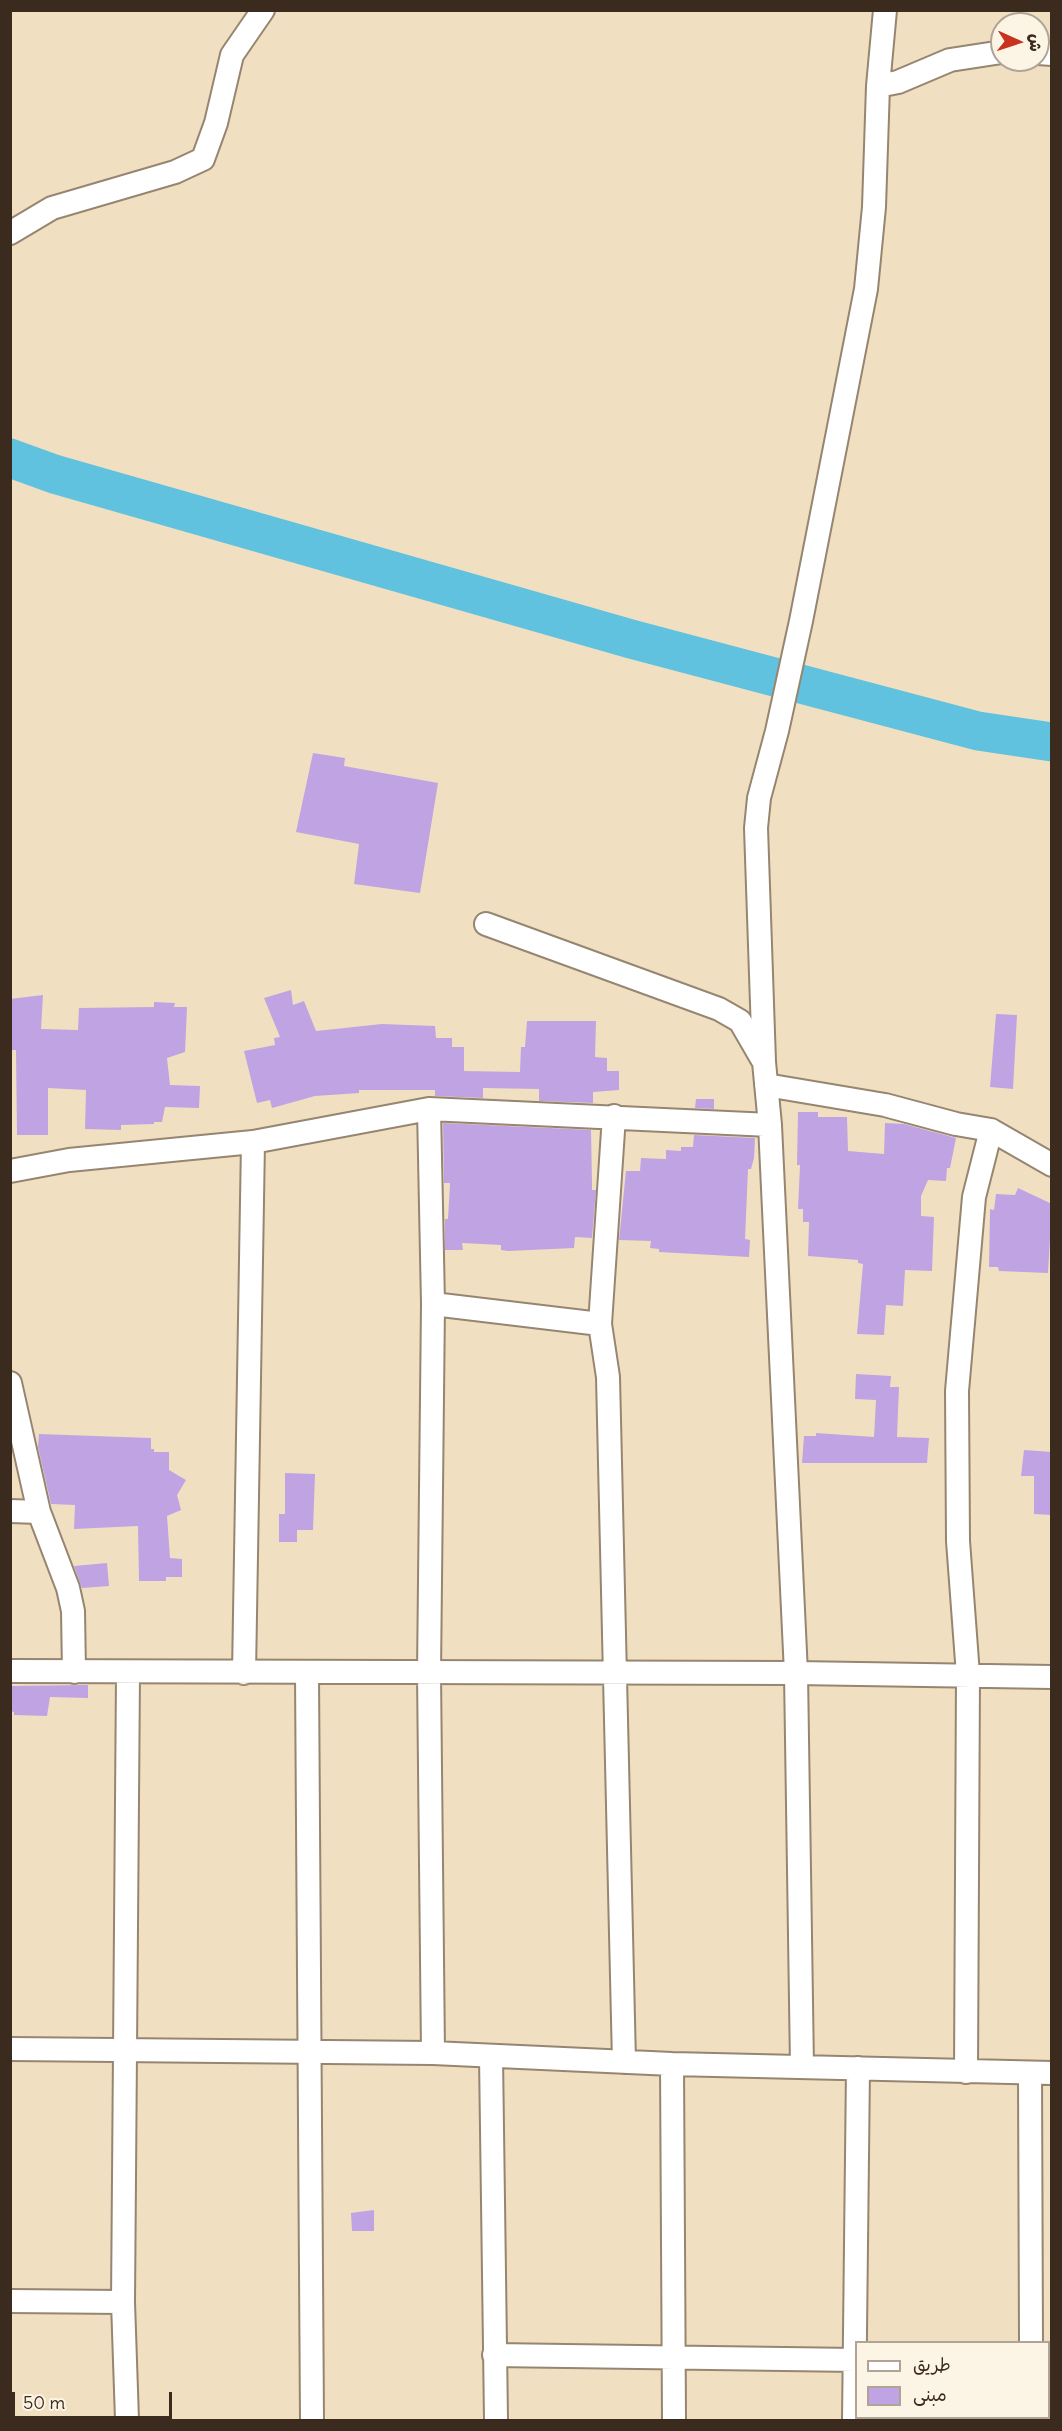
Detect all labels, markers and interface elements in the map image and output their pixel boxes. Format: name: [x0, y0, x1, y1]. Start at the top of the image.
north arrow: [990, 12, 1050, 72]
text: ش: [1026, 34, 1046, 52]
legend: [855, 2341, 1050, 2419]
text: طريق: [913, 2353, 951, 2376]
scale bar: [15, 2380, 176, 2418]
text: مبنى: [913, 2383, 947, 2406]
text: 50 m: [23, 2391, 65, 2414]

